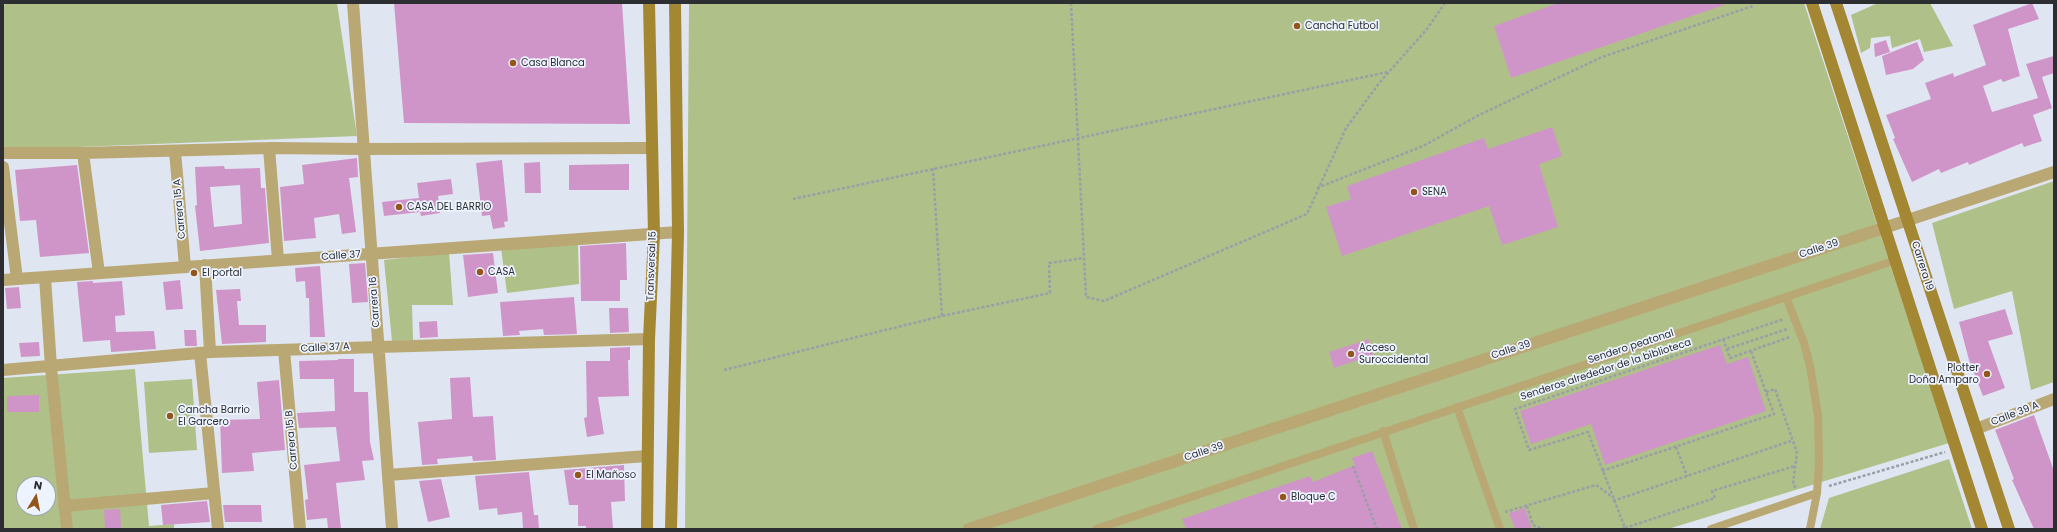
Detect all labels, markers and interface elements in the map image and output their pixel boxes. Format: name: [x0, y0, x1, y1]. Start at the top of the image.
place label: Cancha Futbol: [1305, 20, 1378, 32]
marker: Cancha Futbol: [1292, 21, 1302, 31]
place label: Casa Blanca: [521, 57, 585, 69]
marker: Casa Blanca: [508, 58, 518, 68]
street label: Carrera 15 A: [171, 178, 189, 240]
place label: SENA: [1422, 186, 1447, 198]
marker: SENA: [1409, 187, 1419, 197]
place label: CASA DEL BARRIO: [407, 201, 491, 213]
marker: CASA DEL BARRIO: [394, 202, 404, 212]
street label: Transversal 15: [645, 231, 659, 301]
street label: Calle 39: [1798, 237, 1840, 261]
street label: Carrera 19: [1908, 240, 1936, 292]
street label: Calle 37: [321, 249, 361, 263]
place label: CASA: [488, 266, 515, 278]
place label: El portal: [202, 267, 242, 279]
marker: CASA: [475, 267, 485, 277]
marker: El portal: [189, 268, 199, 278]
street label: Carrera 16: [367, 276, 383, 328]
street label: Sendero peatonal: [1587, 327, 1675, 367]
street label: Senderos alrededor de la biblioteca: [1519, 337, 1693, 403]
street label: Calle 39: [1490, 338, 1532, 362]
street label: Calle 37 A: [300, 341, 350, 355]
place label: Acceso Suroccidental: [1359, 342, 1428, 366]
marker: Acceso Suroccidental: [1346, 349, 1356, 359]
place label: Plotter Doña Amparo: [1909, 362, 1979, 386]
marker: Plotter Doña Amparo: [1982, 369, 1992, 379]
street label: Calle 39 A: [1990, 399, 2040, 429]
place label: Cancha Barrio El Garcero: [178, 404, 250, 428]
street label: Carrera 15 B: [283, 410, 301, 470]
marker: Cancha Barrio El Garcero: [165, 411, 175, 421]
street label: Calle 39: [1183, 440, 1225, 464]
place label: El Mañoso: [586, 469, 636, 481]
marker: El Mañoso: [573, 470, 583, 480]
north arrow: [16, 476, 56, 516]
text: N: [32, 477, 43, 494]
place label: Bloque C: [1291, 491, 1336, 503]
marker: Bloque C: [1278, 492, 1288, 502]

